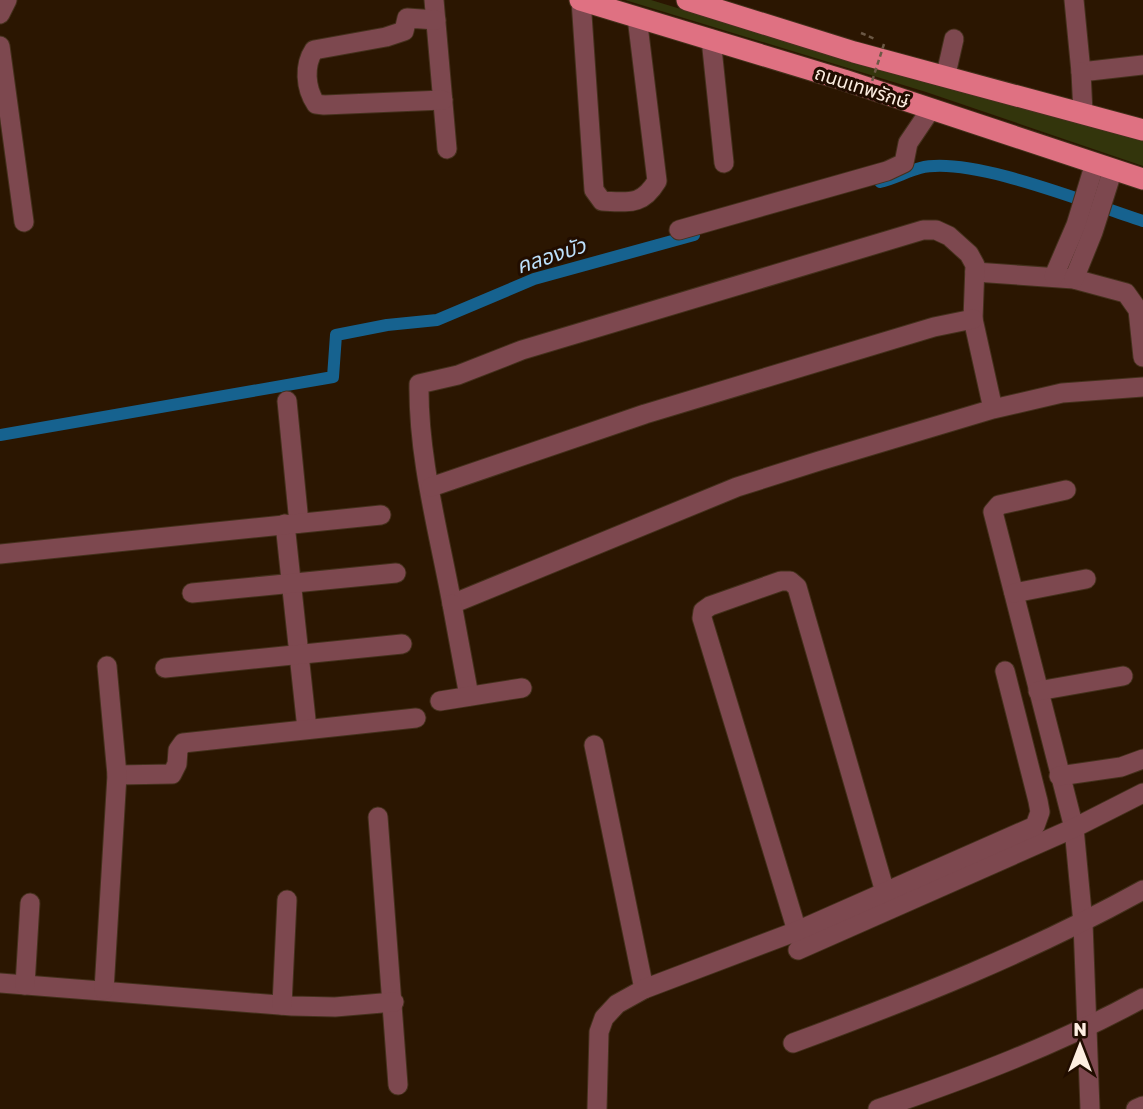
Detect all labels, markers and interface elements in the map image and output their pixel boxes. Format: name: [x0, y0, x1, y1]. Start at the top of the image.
street label: ถนนเทพรักษ์: [812, 61, 912, 114]
water label: คลองบัว: [513, 232, 589, 278]
north arrow: [1045, 1011, 1115, 1081]
text: N: [1073, 1018, 1087, 1041]

